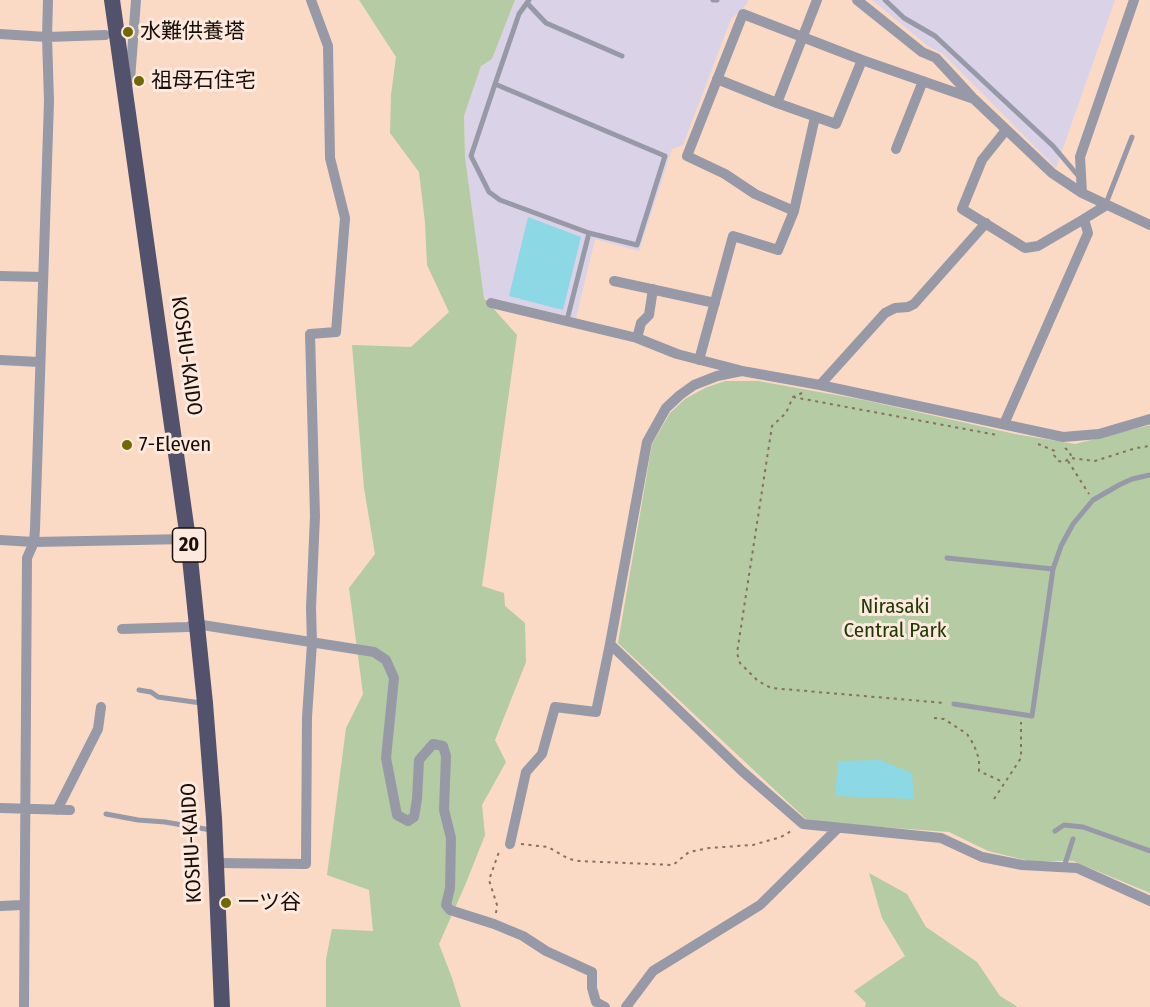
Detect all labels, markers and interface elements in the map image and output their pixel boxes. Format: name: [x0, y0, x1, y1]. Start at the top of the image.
place label: 水難供養塔: [140, 19, 245, 45]
marker: 水難供養塔: [121, 25, 135, 39]
place label: 祖母石住宅: [151, 68, 256, 94]
marker: 祖母石住宅: [132, 74, 146, 88]
street label: KOSHU-KAIDO: [165, 295, 207, 417]
place label: 7-Eleven: [139, 432, 211, 458]
marker: 7-Eleven: [120, 438, 134, 452]
road number: 20: [172, 528, 206, 562]
park label: Nirasaki Central Park: [843, 594, 947, 644]
street label: KOSHU-KAIDO: [176, 782, 208, 904]
place label: 一ツ谷: [238, 890, 301, 916]
marker: 一ツ谷: [219, 896, 233, 910]

